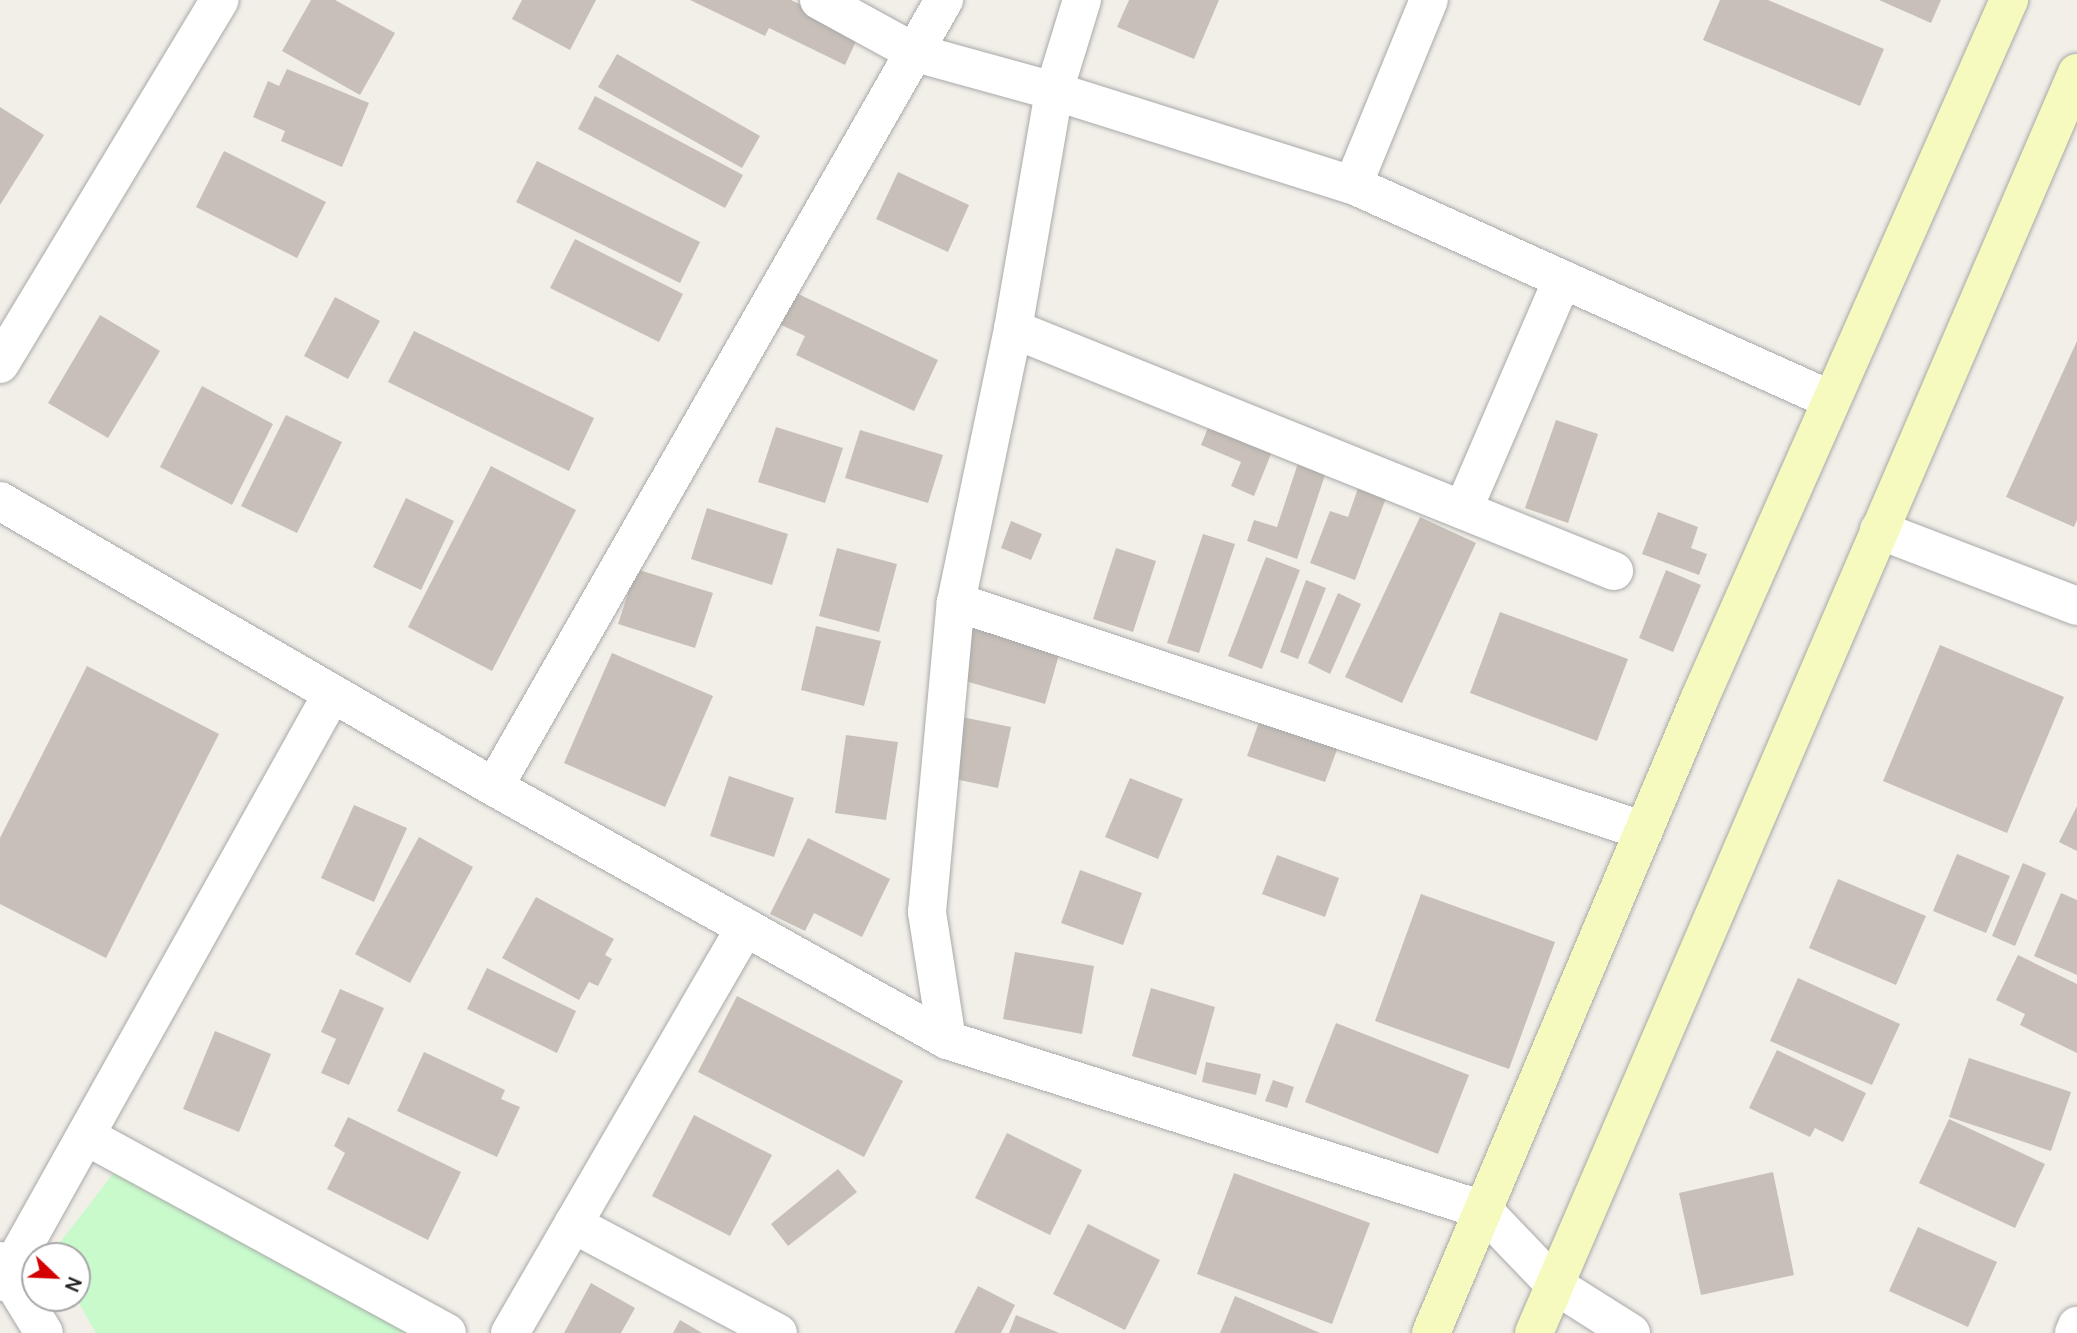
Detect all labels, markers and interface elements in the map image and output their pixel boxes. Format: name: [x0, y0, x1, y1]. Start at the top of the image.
north arrow: [21, 1242, 91, 1312]
text: N: [59, 1273, 88, 1296]

